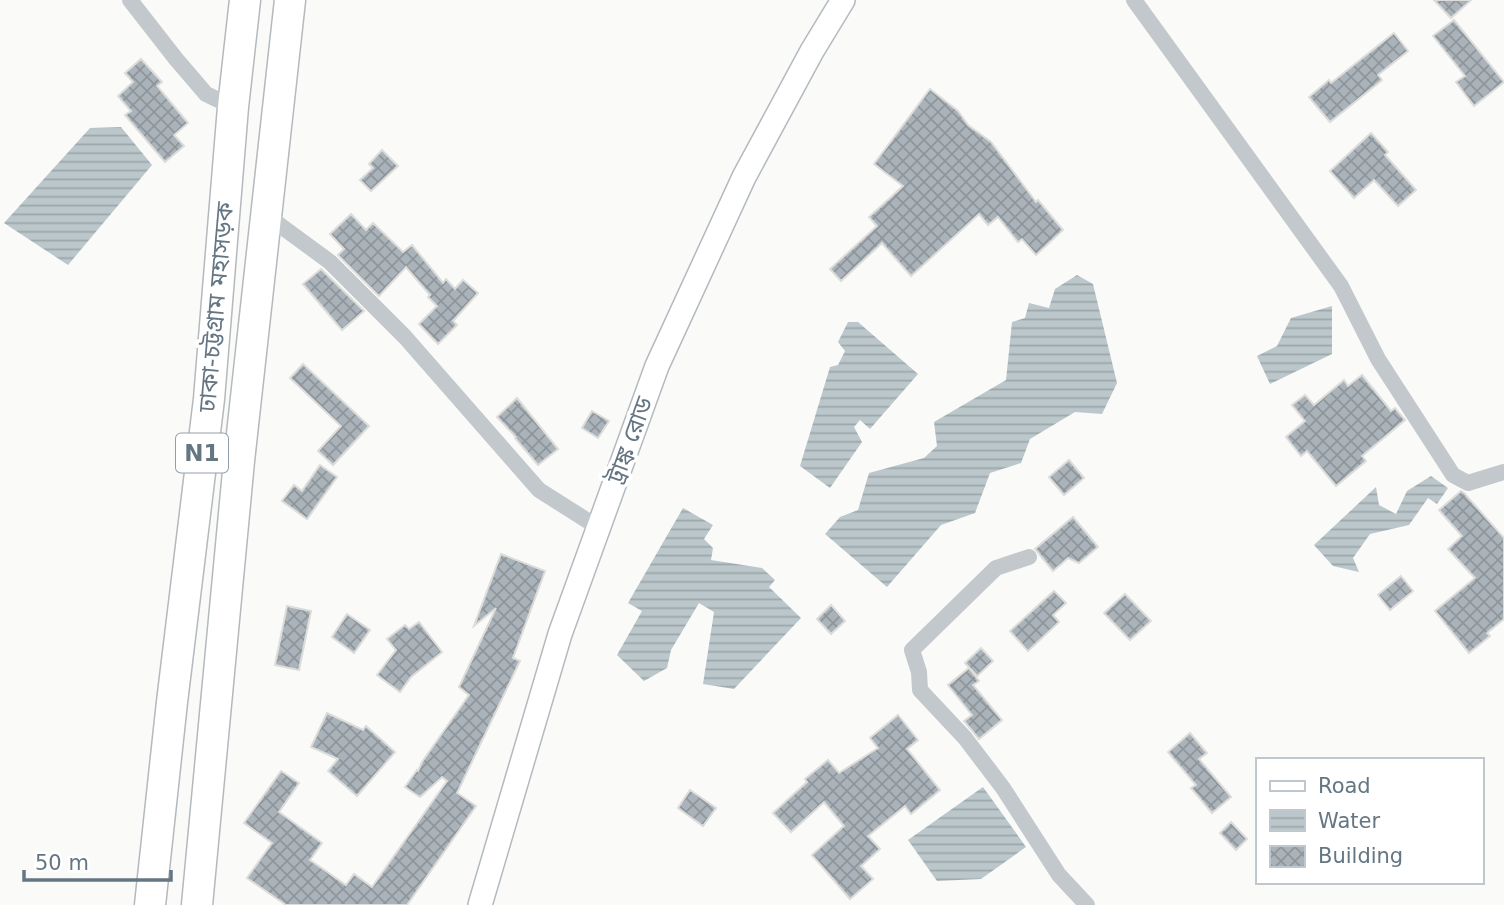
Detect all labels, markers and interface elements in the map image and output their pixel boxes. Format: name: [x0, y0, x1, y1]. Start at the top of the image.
street label: ঢাকা-চট্টগ্রাম মহাসড়ক: [193, 200, 239, 414]
street label: ট্রাঙ্ক রোড: [601, 392, 659, 488]
road number: N1: [176, 433, 228, 472]
legend: [1256, 758, 1483, 884]
text: Road: [1318, 774, 1371, 798]
text: Water: [1318, 809, 1380, 833]
scale bar: [24, 838, 172, 882]
text: Building: [1318, 844, 1403, 868]
text: 50 m: [35, 851, 89, 875]

